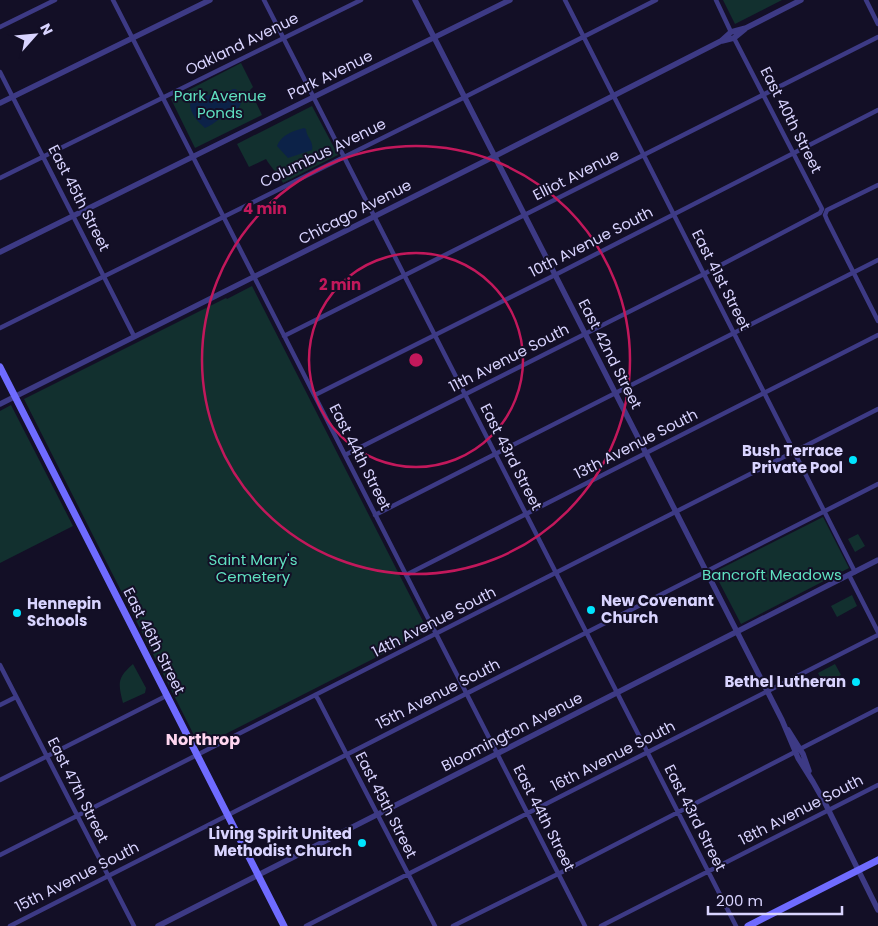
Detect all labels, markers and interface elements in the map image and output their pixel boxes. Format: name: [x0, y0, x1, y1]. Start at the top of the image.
street label: Oakland Avenue: [182, 7, 302, 80]
north arrow: [10, 10, 60, 60]
text: N: [35, 20, 58, 38]
street label: Park Avenue: [284, 45, 376, 104]
street label: East 40th Street: [756, 63, 827, 177]
park label: Park Avenue Ponds: [174, 85, 266, 123]
street label: Columbus Avenue: [256, 113, 389, 192]
street label: East 45th Street: [44, 141, 115, 255]
street label: Elliot Avenue: [529, 144, 622, 205]
street label: Chicago Avenue: [295, 174, 415, 249]
text: 4 min: [243, 198, 287, 219]
street label: 10th Avenue South: [525, 201, 656, 282]
street label: East 41st Street: [687, 226, 756, 334]
text: 2 min: [319, 274, 361, 295]
street label: East 42nd Street: [574, 295, 647, 412]
street label: 11th Avenue South: [445, 318, 572, 397]
centre of rings: [407, 351, 425, 369]
street label: East 44th Street: [325, 400, 396, 514]
street label: East 43rd Street: [476, 400, 547, 514]
street label: 13th Avenue South: [570, 403, 701, 484]
place label: Bush Terrace Private Pool: [742, 440, 843, 478]
marker: Bush Terrace Private Pool: [847, 454, 859, 466]
park label: Saint Mary's Cemetery: [208, 549, 298, 587]
park label: Bancroft Meadows: [702, 564, 842, 585]
street label: 14th Avenue South: [368, 581, 499, 662]
street label: East 46th Street: [119, 584, 190, 698]
place label: New Covenant Church: [601, 590, 714, 628]
place label: Hennepin Schools: [27, 593, 101, 631]
marker: New Covenant Church: [585, 604, 597, 616]
marker: Hennepin Schools: [11, 607, 23, 619]
street label: 15th Avenue South: [372, 653, 503, 734]
place label: Bethel Lutheran: [724, 671, 846, 692]
marker: Bethel Lutheran: [850, 676, 862, 688]
street label: Bloomington Avenue: [438, 687, 586, 776]
street label: 16th Avenue South: [547, 715, 678, 796]
district label: Northrop: [166, 728, 240, 751]
street label: East 47th Street: [43, 733, 114, 846]
street label: East 45th Street: [351, 748, 422, 862]
street label: East 44th Street: [509, 761, 580, 875]
street label: East 43rd Street: [660, 761, 731, 875]
street label: 18th Avenue South: [735, 769, 866, 850]
place label: Living Spirit United Methodist Church: [209, 823, 352, 861]
street label: 15th Avenue South: [11, 836, 142, 917]
marker: Living Spirit United Methodist Church: [356, 837, 368, 849]
scale bar: [708, 884, 842, 916]
text: 200 m: [716, 890, 763, 911]

